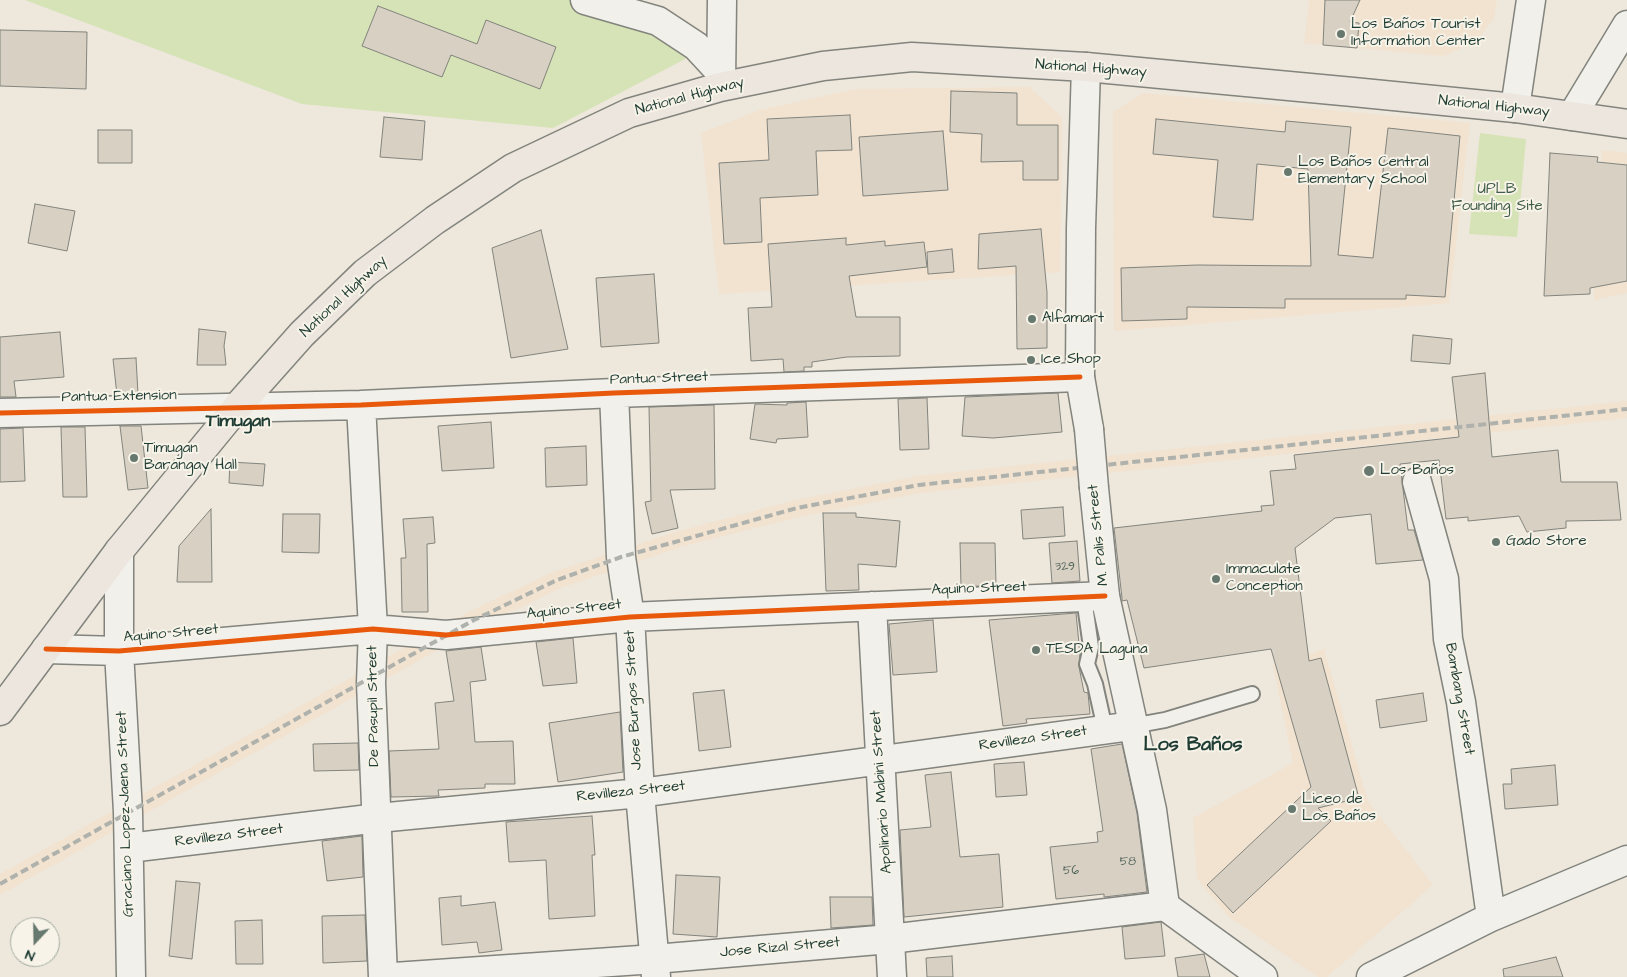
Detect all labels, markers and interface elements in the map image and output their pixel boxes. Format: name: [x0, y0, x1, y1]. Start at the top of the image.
place label: Los Baños Tourist Information Center: [1351, 16, 1485, 51]
marker: Los Baños Tourist Information Center: [1335, 28, 1347, 40]
street label: National Highway: [1035, 56, 1147, 82]
street label: National Highway: [634, 74, 746, 120]
street label: National Highway: [1437, 92, 1551, 122]
place label: Los Baños Central Elementary School: [1298, 154, 1429, 189]
marker: Los Baños Central Elementary School: [1282, 166, 1294, 178]
park label: UPLB Founding Site: [1451, 181, 1543, 216]
street label: National Highway: [297, 252, 391, 342]
place label: Alfamart: [1042, 310, 1104, 328]
marker: Alfamart: [1026, 313, 1038, 325]
place label: Ice Shop: [1041, 351, 1101, 369]
marker: Ice Shop: [1025, 354, 1037, 366]
street label: Pantua Street: [610, 368, 708, 390]
street label: Pantua Extension: [61, 387, 177, 407]
district label: Timugan: [206, 411, 270, 433]
place label: Timugan Barangay Hall: [144, 440, 237, 475]
marker: Timugan Barangay Hall: [128, 452, 140, 464]
place label: Los Baños: [1380, 462, 1454, 480]
marker: Los Baños: [1362, 464, 1376, 478]
street label: M. Palis Street: [1085, 483, 1113, 587]
place label: Gado Store: [1506, 533, 1587, 551]
marker: Gado Store: [1490, 536, 1502, 548]
house number: 329: [1055, 560, 1075, 574]
place label: Immaculate Conception: [1226, 561, 1303, 596]
marker: Immaculate Conception: [1210, 573, 1222, 585]
street label: Aquino Street: [931, 578, 1027, 600]
street label: Aquino Street: [526, 596, 622, 624]
street label: Aquino Street: [123, 621, 219, 647]
street label: Jose Burgos Street: [621, 629, 647, 771]
place label: TESDA Laguna: [1046, 641, 1148, 659]
street label: Bambang Street: [1440, 642, 1478, 756]
marker: TESDA Laguna: [1030, 644, 1042, 656]
street label: De Pasupil Street: [364, 645, 384, 767]
street label: Apolinario Mabini Street: [867, 710, 897, 874]
street label: Graciano Lopez-Jaena Street: [113, 711, 139, 917]
street label: Revilleza Street: [978, 723, 1088, 755]
district label: Los Baños: [1144, 734, 1242, 758]
street label: Revilleza Street: [576, 777, 686, 807]
place label: Liceo de Los Baños: [1302, 791, 1376, 826]
marker: Liceo de Los Baños: [1286, 803, 1298, 815]
street label: Revilleza Street: [174, 820, 284, 852]
house number: 58: [1120, 855, 1136, 869]
house number: 56: [1063, 864, 1079, 878]
north arrow: [10, 917, 60, 967]
street label: Jose Rizal Street: [719, 934, 841, 962]
text: N: [22, 944, 38, 966]

